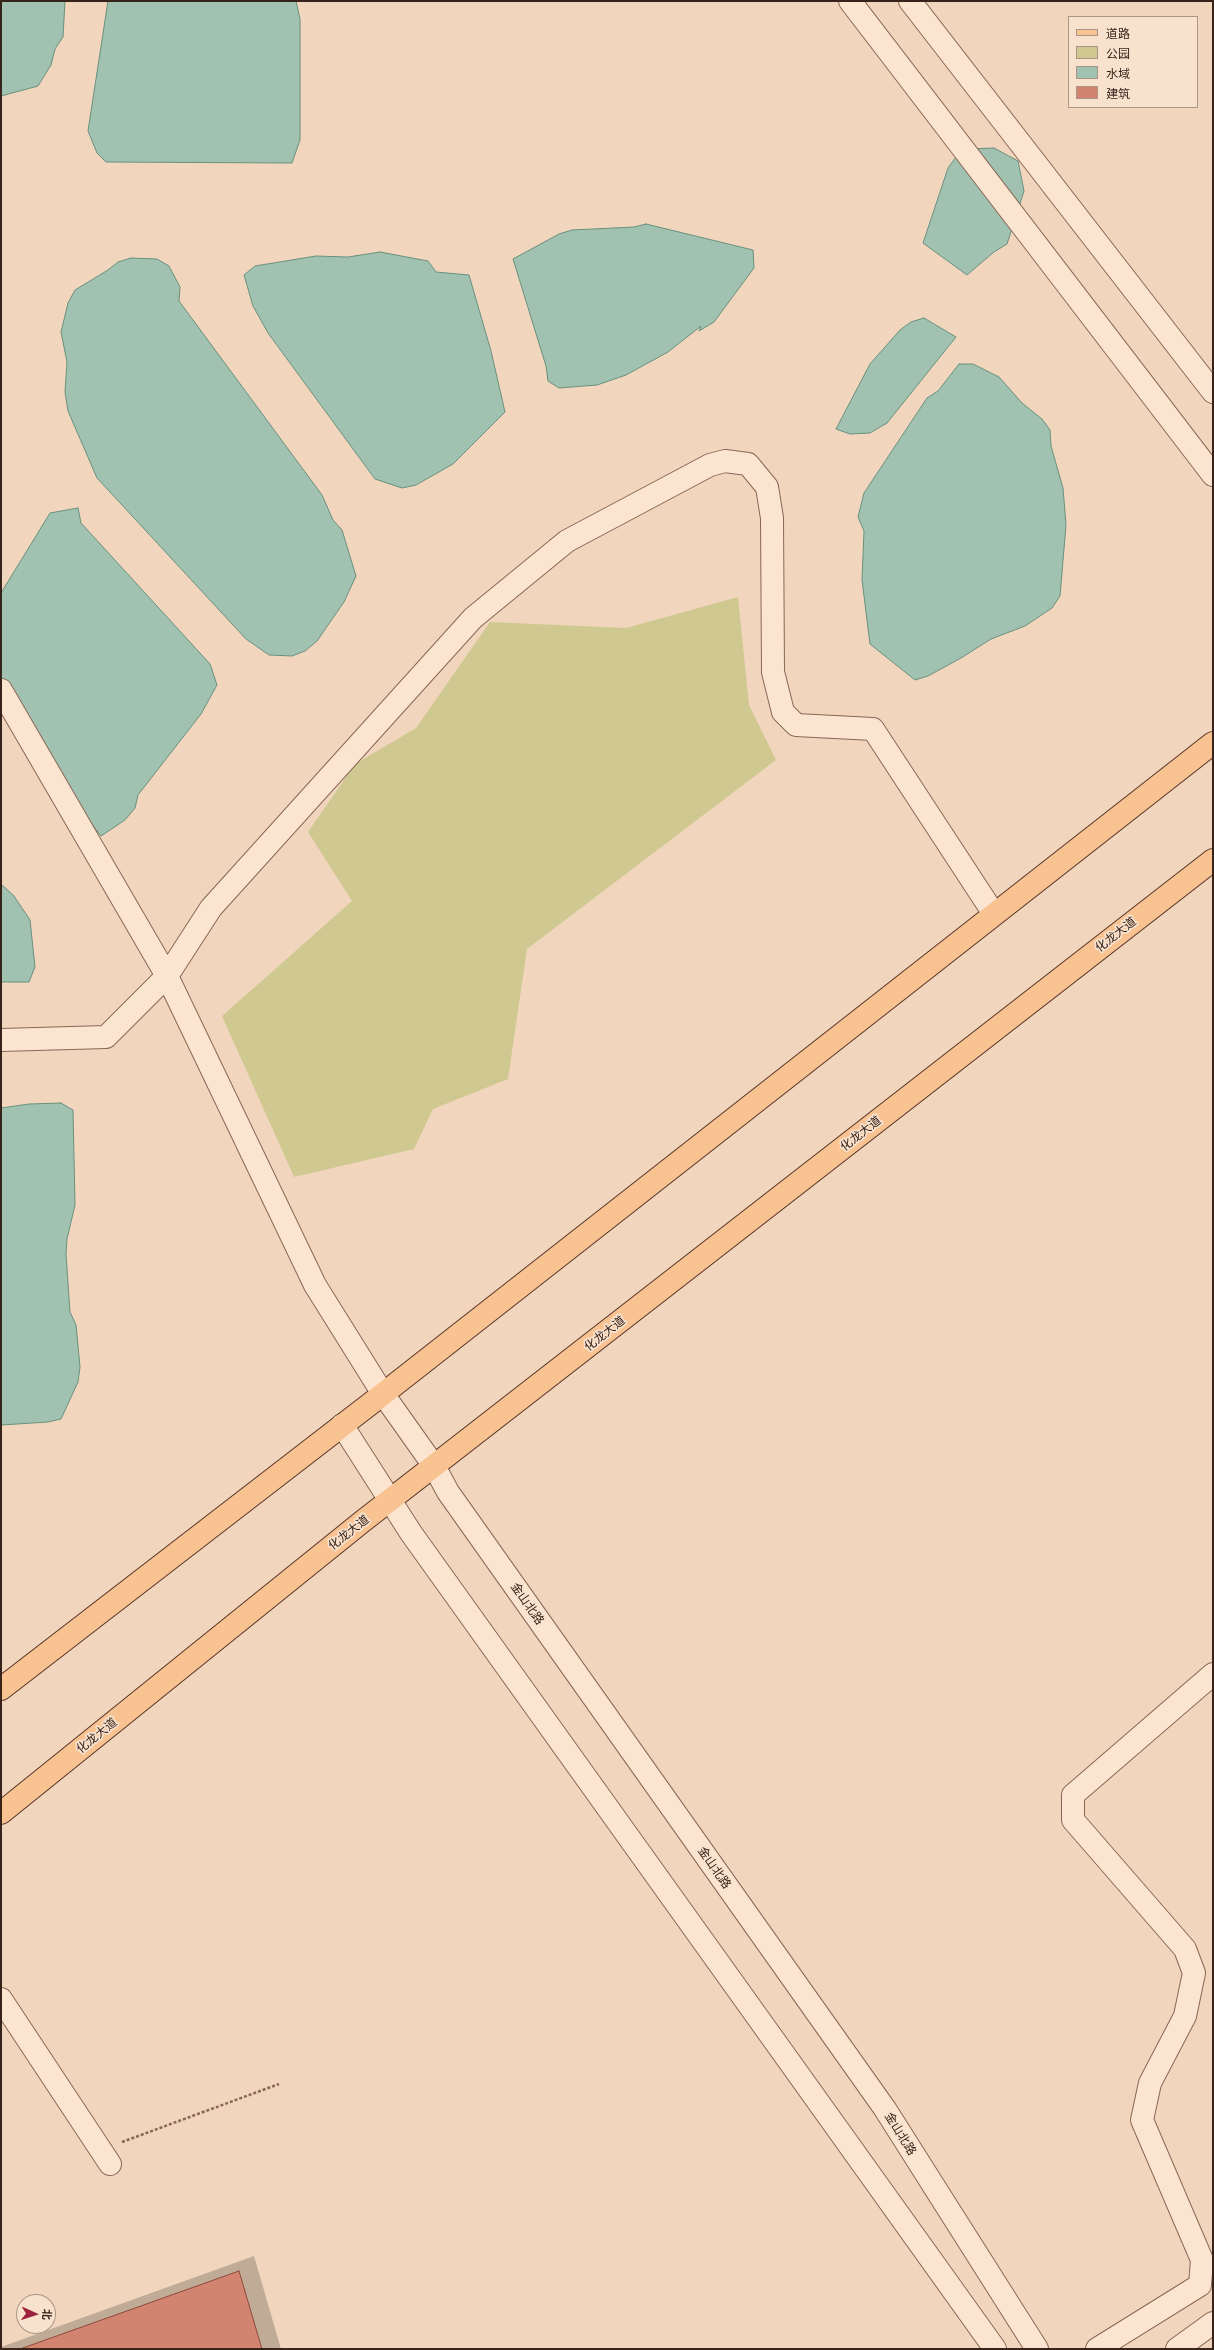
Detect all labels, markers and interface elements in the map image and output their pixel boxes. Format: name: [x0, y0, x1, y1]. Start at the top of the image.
legend: [1068, 16, 1198, 108]
text: 道路: [1106, 26, 1130, 41]
text: 公园: [1106, 46, 1130, 61]
text: 水域: [1106, 66, 1130, 81]
text: 建筑: [1106, 86, 1130, 101]
street label: 化龙大道: [1093, 915, 1139, 955]
street label: 化龙大道: [838, 1114, 884, 1154]
street label: 化龙大道: [582, 1314, 628, 1354]
street label: 化龙大道: [326, 1513, 372, 1553]
street label: 金山北路: [507, 1580, 547, 1628]
street label: 化龙大道: [74, 1715, 120, 1757]
street label: 金山北路: [694, 1844, 734, 1892]
street label: 金山北路: [881, 2110, 919, 2158]
north arrow: [16, 2294, 56, 2334]
text: 北: [40, 2309, 54, 2320]

